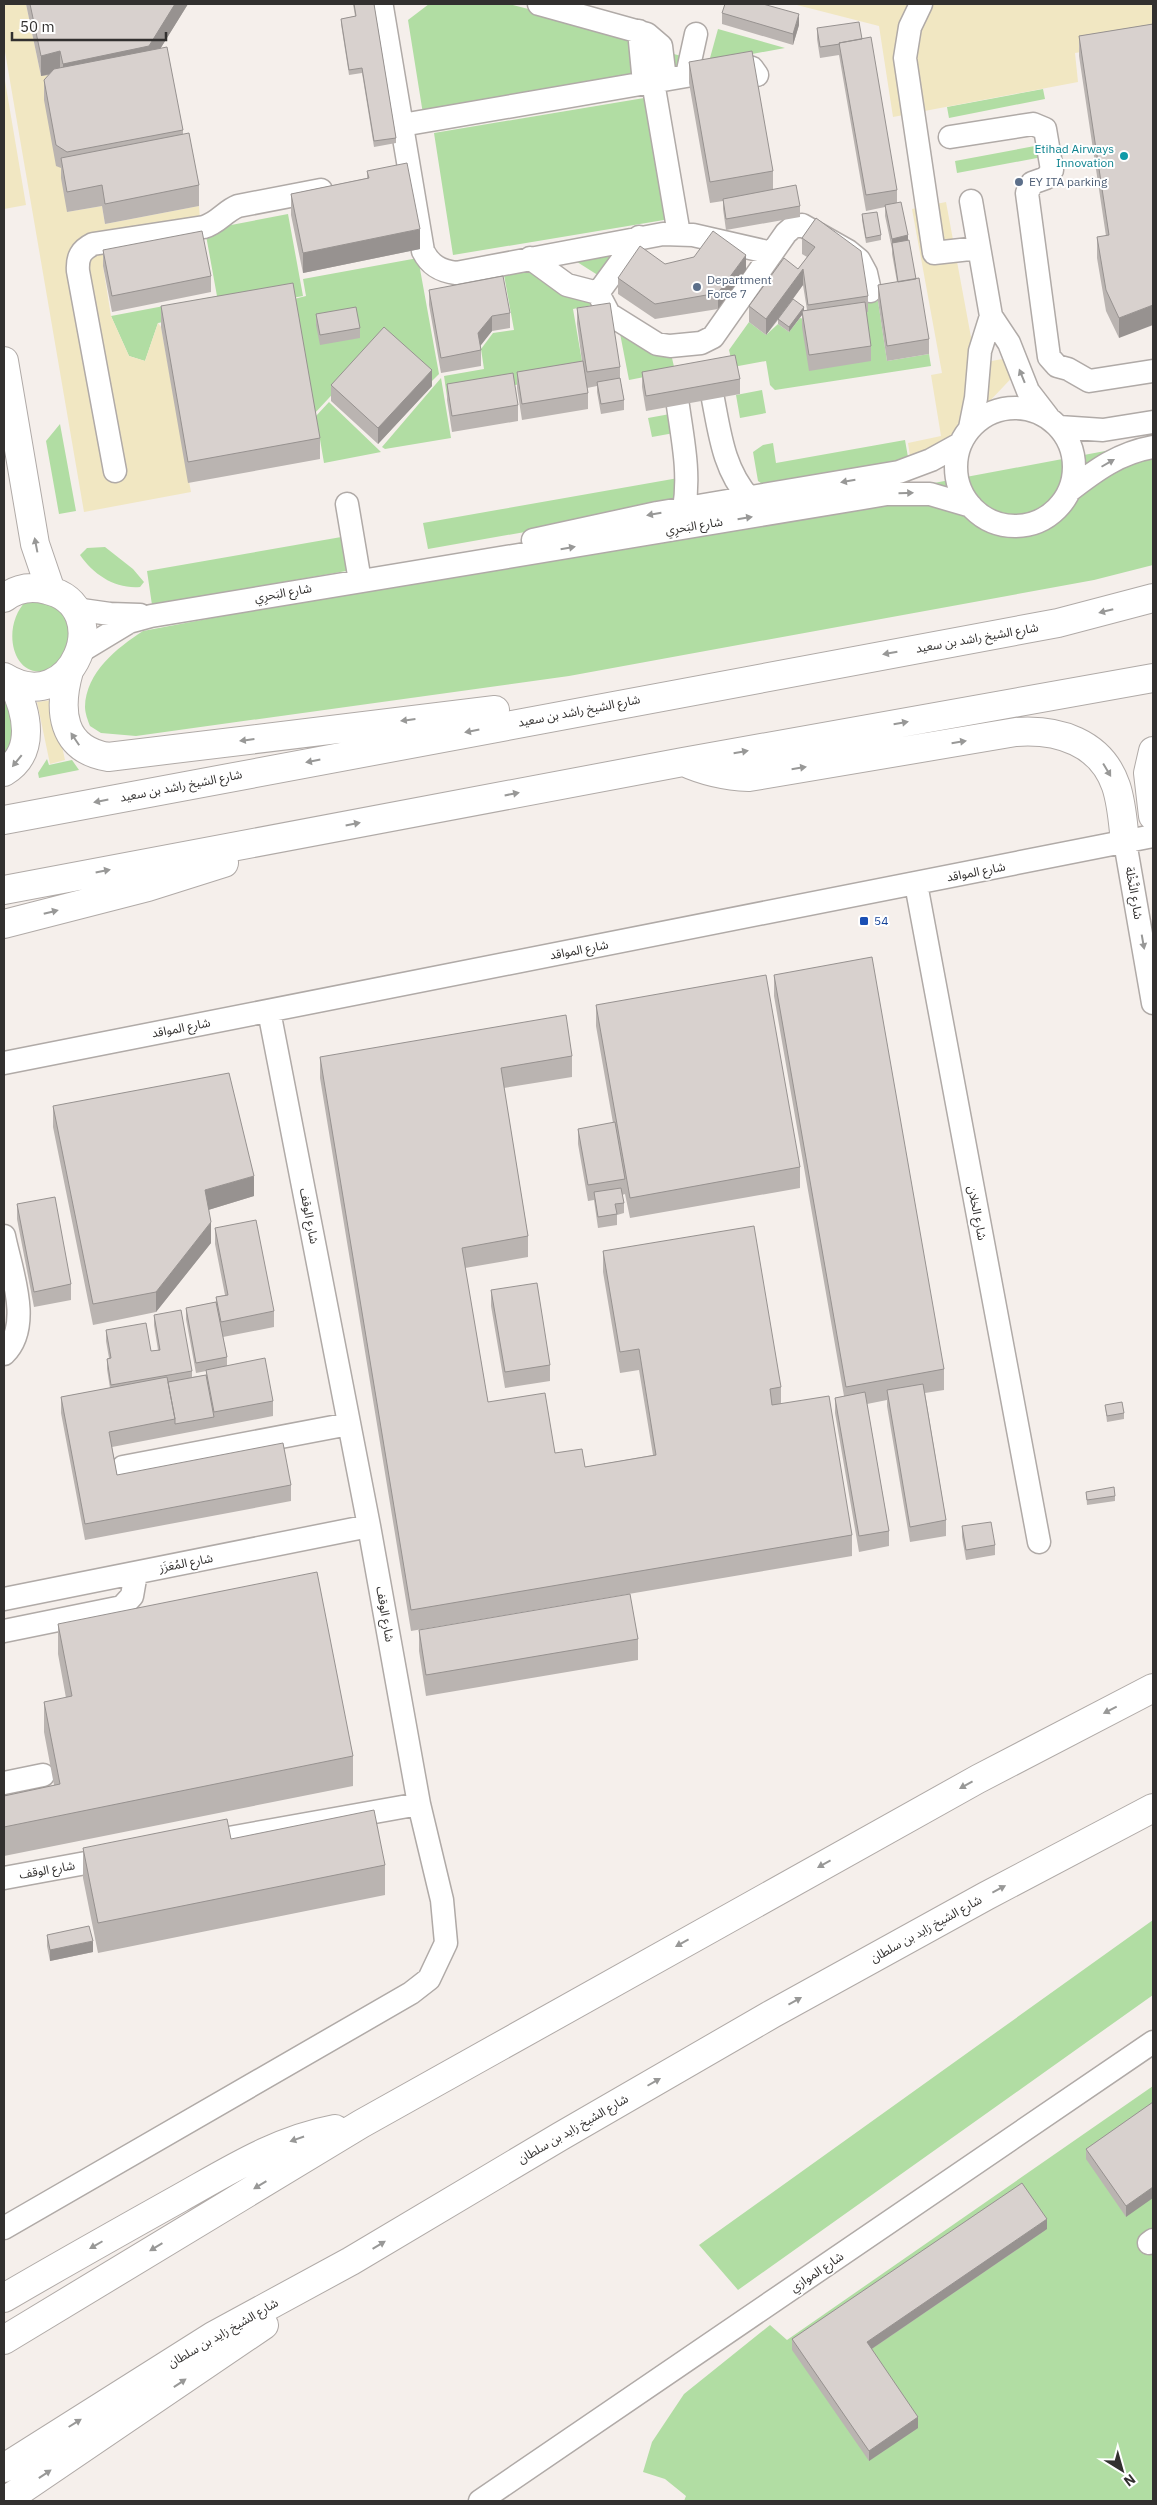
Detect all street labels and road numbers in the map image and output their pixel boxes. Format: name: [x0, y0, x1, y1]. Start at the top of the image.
street label: شارع البَحرِي: [664, 514, 724, 540]
street label: شارع البَحرِي: [253, 580, 313, 608]
street label: شارع الشيخ راشد بن سعيد: [914, 619, 1040, 658]
street label: شارع الشيخ راشد بن سعيد: [516, 691, 642, 732]
street label: شارع الشيخ راشد بن سعيد: [118, 766, 244, 807]
street label: شارع المواقد: [945, 858, 1007, 887]
street label: شارع النَّخْلة: [1121, 865, 1147, 921]
street label: شارع المواقد: [548, 936, 610, 965]
street label: شارع المواقد: [150, 1014, 212, 1043]
street label: شارع الخلان: [963, 1184, 990, 1242]
street label: شارع الوقف: [295, 1187, 322, 1245]
street label: شارع المُعَزَز: [157, 1550, 214, 1577]
street label: شارع الوقف: [371, 1585, 398, 1643]
street label: شارع الوقف: [18, 1857, 76, 1884]
street label: شارع الشيخ زايد بن سلطان: [867, 1892, 985, 1967]
street label: شارع الشيخ زايد بن سلطان: [515, 2091, 632, 2168]
street label: شارع الموازي: [787, 2248, 848, 2297]
street label: شارع الشيخ زايد بن سلطان: [165, 2295, 282, 2372]

